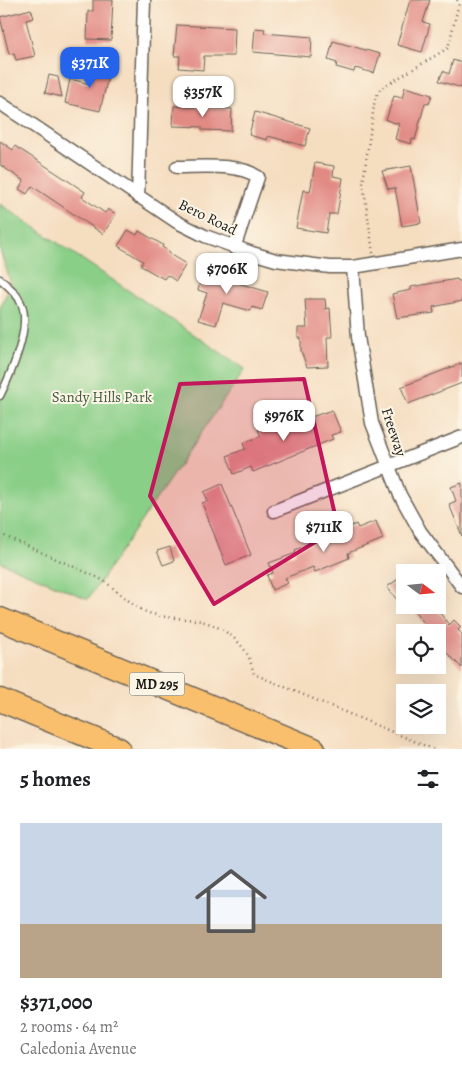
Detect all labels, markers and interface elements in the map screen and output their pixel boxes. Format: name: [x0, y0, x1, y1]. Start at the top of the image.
pin: $371K: [55, 46, 125, 89]
text: $371K: [71, 52, 109, 74]
pin: $357K: [168, 76, 238, 118]
text: $357K: [184, 81, 222, 103]
street label: Bero Road: [175, 194, 241, 240]
pin: $706K: [192, 252, 262, 295]
text: $706K: [207, 258, 247, 280]
park label: Sandy Hills Park: [52, 387, 153, 407]
pin: $976K: [249, 400, 319, 442]
text: $976K: [264, 405, 304, 427]
street label: Freeway: [377, 405, 411, 459]
pin: $711K: [289, 510, 359, 553]
text: $711K: [306, 516, 342, 538]
north arrow: [396, 564, 446, 614]
map controls: [396, 564, 446, 734]
button: locate: [396, 624, 446, 674]
road number: MD 295: [130, 672, 184, 696]
button: layers: [396, 684, 446, 734]
text: 5 homes: [20, 765, 91, 793]
icon: filters: [414, 765, 442, 793]
icon: home: [186, 856, 276, 946]
text: $371,000: [20, 988, 93, 1016]
text: 2 rooms · 64 m²: [20, 1016, 118, 1038]
text: Caledonia Avenue: [20, 1038, 137, 1060]

